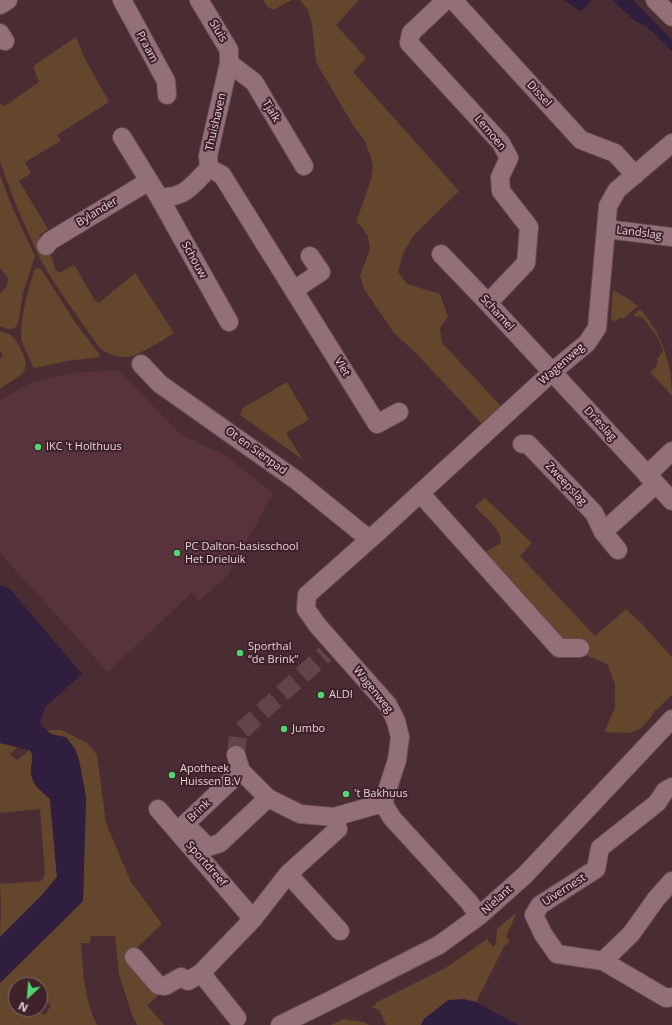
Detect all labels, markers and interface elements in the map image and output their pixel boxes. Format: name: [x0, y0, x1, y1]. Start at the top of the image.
street label: Sluis: [206, 17, 230, 45]
street label: Praam: [133, 29, 161, 65]
street label: Dissel: [524, 78, 554, 110]
street label: Thuishaven: [203, 92, 229, 152]
street label: Tjalk: [259, 98, 283, 124]
street label: Lemoen: [472, 113, 508, 153]
street label: Bylander: [74, 195, 120, 229]
street label: Landslag: [616, 224, 662, 242]
street label: Schouw: [179, 239, 209, 281]
street label: Schamel: [477, 293, 517, 333]
street label: Wagenweg: [537, 341, 587, 387]
street label: Vlet: [331, 355, 353, 379]
street label: Drieslag: [581, 404, 619, 444]
street label: Ot en Sienpad: [223, 424, 289, 478]
place label: IKC 't Holthuus: [46, 440, 122, 454]
marker: IKC 't Holthuus: [33, 442, 43, 452]
street label: Zweepslag: [543, 460, 589, 508]
place label: PC Dalton-basisschool Het Drieluik: [185, 540, 298, 566]
marker: PC Dalton-basisschool Het Drieluik: [172, 548, 182, 558]
place label: Sporthal “de Brink”: [248, 640, 298, 666]
marker: Sporthal “de Brink”: [235, 648, 245, 658]
street label: Wagenweg: [350, 664, 396, 716]
place label: ALDI: [329, 688, 353, 702]
marker: ALDI: [316, 690, 326, 700]
place label: Jumbo: [292, 722, 325, 736]
marker: Jumbo: [279, 724, 289, 734]
place label: Apotheek Huissen B.V: [180, 762, 240, 788]
marker: Apotheek Huissen B.V: [167, 770, 177, 780]
place label: 't Bakhuus: [354, 787, 408, 801]
marker: 't Bakhuus: [341, 789, 351, 799]
street label: Brink: [185, 797, 213, 825]
street label: Sportdreef: [183, 839, 229, 889]
street label: Uivernest: [540, 871, 588, 909]
street label: Nielant: [479, 883, 515, 917]
north arrow: [8, 977, 48, 1017]
text: N: [16, 999, 30, 1016]

